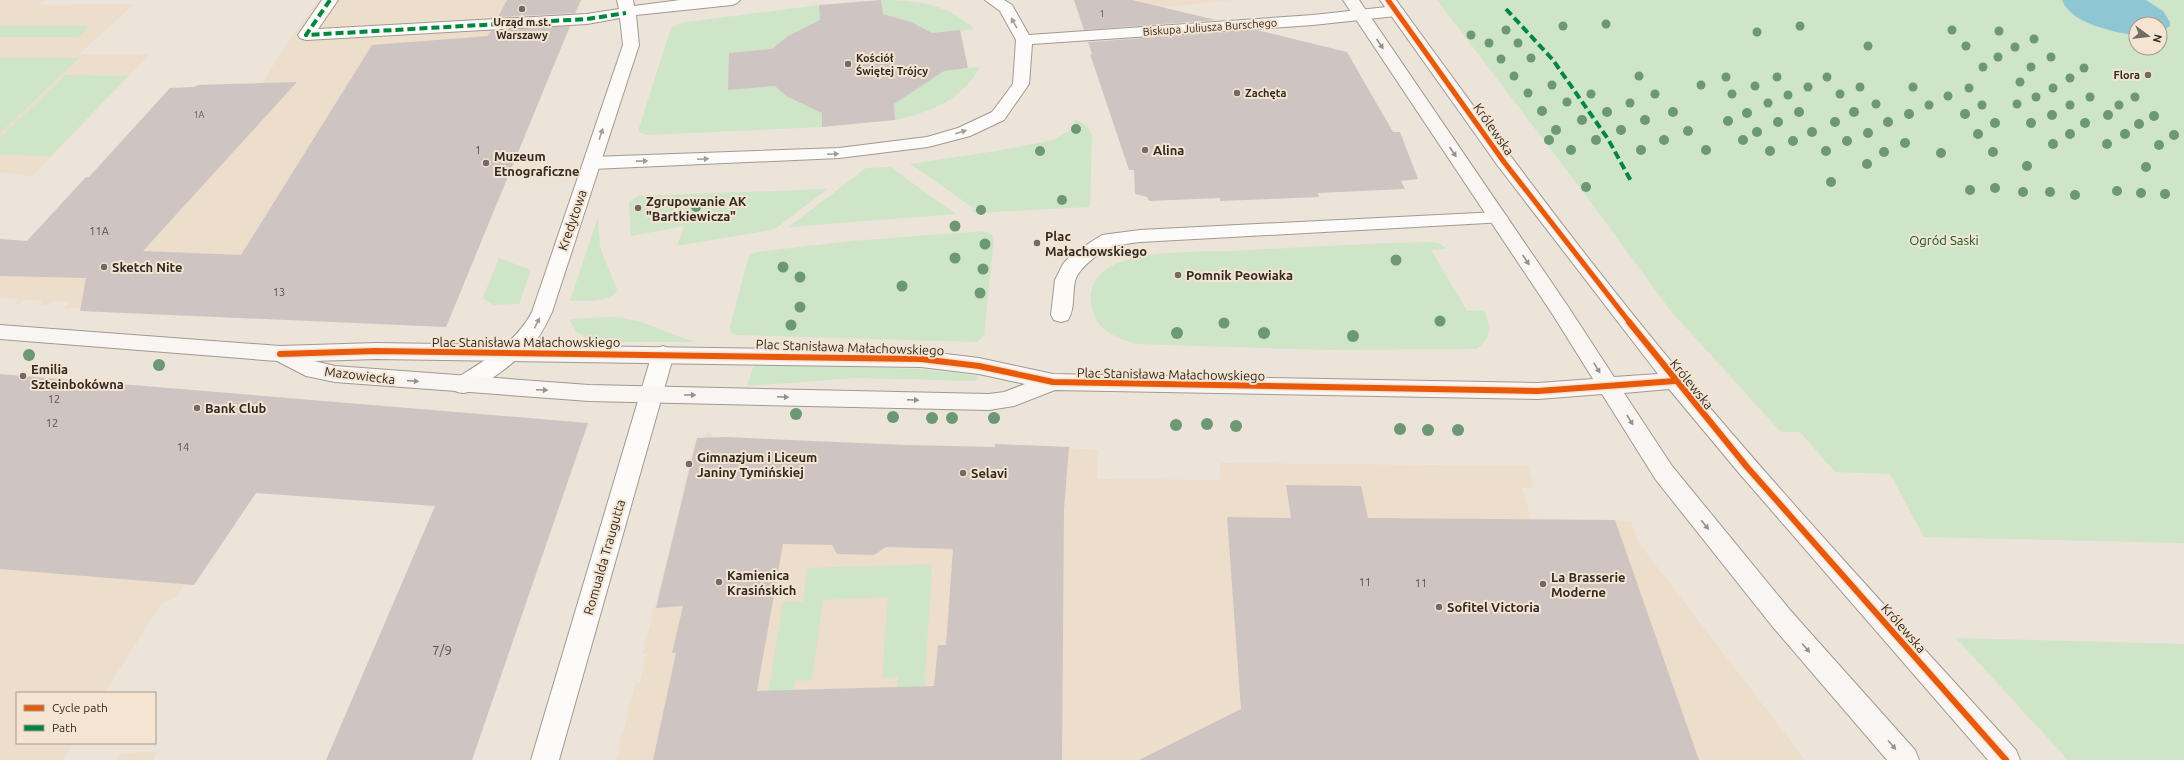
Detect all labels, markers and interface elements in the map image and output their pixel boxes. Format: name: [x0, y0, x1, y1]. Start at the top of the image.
marker: Urząd m.st. Warszawy: [517, 4, 527, 14]
house number: 1: [1099, 9, 1105, 19]
place label: Urząd m.st. Warszawy: [493, 16, 551, 41]
street label: Biskupa Juliusza Burschego: [1142, 16, 1278, 38]
north arrow: [2128, 16, 2168, 56]
one-way arrow: [1010, 17, 1017, 29]
text: N: [2151, 33, 2165, 44]
one-way arrow: [1376, 39, 1384, 49]
place label: Kościół Świętej Trójcy: [856, 52, 928, 78]
marker: Kościół Świętej Trójcy: [843, 59, 853, 69]
place label: Flora: [2113, 69, 2140, 81]
marker: Flora: [2143, 70, 2153, 80]
place label: Zachęta: [1245, 87, 1286, 100]
marker: Zachęta: [1232, 88, 1242, 98]
street label: Królewska: [1471, 100, 1517, 158]
house number: 1A: [194, 110, 205, 120]
one-way arrow: [599, 127, 605, 139]
one-way arrow: [955, 129, 967, 135]
place label: Alina: [1153, 143, 1184, 157]
house number: 1: [475, 144, 481, 156]
marker: Alina: [1140, 145, 1150, 155]
one-way arrow: [1449, 147, 1457, 157]
place label: Muzeum Etnograficzne: [494, 149, 580, 178]
one-way arrow: [827, 150, 839, 157]
one-way arrow: [697, 156, 710, 162]
marker: Muzeum Etnograficzne: [481, 158, 491, 168]
one-way arrow: [636, 158, 649, 164]
street label: Kredytowa: [555, 188, 589, 252]
place label: Zgrupowanie AK "Bartkiewicza": [646, 194, 747, 223]
marker: Zgrupowanie AK "Bartkiewicza": [633, 203, 643, 213]
house number: 11A: [89, 225, 110, 237]
place label: Plac Małachowskiego: [1045, 229, 1147, 258]
park label: Ogród Saski: [1909, 233, 1979, 247]
marker: Plac Małachowskiego: [1032, 238, 1042, 248]
one-way arrow: [1522, 254, 1530, 265]
place label: Sketch Nite: [112, 260, 182, 274]
marker: Sketch Nite: [99, 262, 109, 272]
place label: Pomnik Peowiaka: [1186, 268, 1293, 282]
marker: Pomnik Peowiaka: [1173, 270, 1183, 280]
house number: 13: [273, 286, 285, 298]
one-way arrow: [534, 317, 540, 328]
street label: Plac Stanisława Małachowskiego: [432, 335, 620, 349]
street label: Plac Stanisława Małachowskiego: [756, 337, 944, 357]
street label: Królewska: [1668, 356, 1716, 412]
place label: Emilia Szteinbokówna: [31, 362, 124, 391]
one-way arrow: [1593, 363, 1601, 373]
street label: Mazowiecka: [324, 364, 396, 386]
street label: Plac Stanisława Małachowskiego: [1077, 365, 1265, 383]
marker: Emilia Szteinbokówna: [18, 371, 28, 381]
one-way arrow: [407, 378, 419, 385]
one-way arrow: [536, 386, 548, 393]
one-way arrow: [684, 392, 697, 398]
house number: 12: [48, 393, 60, 405]
one-way arrow: [777, 393, 789, 400]
one-way arrow: [907, 397, 920, 403]
place label: Bank Club: [205, 401, 267, 415]
marker: Bank Club: [192, 403, 202, 413]
one-way arrow: [1626, 414, 1633, 425]
house number: 12: [46, 417, 58, 429]
house number: 14: [177, 441, 189, 453]
place label: Gimnazjum i Liceum Janiny Tymińskiej: [697, 450, 817, 479]
marker: Gimnazjum i Liceum Janiny Tymińskiej: [684, 459, 694, 469]
place label: Selavi: [971, 466, 1007, 480]
marker: Selavi: [958, 468, 968, 478]
street label: Romualda Traugutta: [581, 498, 627, 616]
one-way arrow: [1701, 519, 1710, 530]
place label: Kamienica Krasińskich: [727, 568, 796, 597]
place label: La Brasserie Moderne: [1551, 570, 1626, 599]
house number: 11: [1359, 576, 1371, 588]
marker: Kamienica Krasińskich: [714, 577, 724, 587]
house number: 11: [1415, 577, 1427, 589]
marker: La Brasserie Moderne: [1538, 579, 1548, 589]
place label: Sofitel Victoria: [1447, 600, 1540, 614]
street label: Królewska: [1879, 601, 1929, 655]
marker: Sofitel Victoria: [1434, 602, 1444, 612]
one-way arrow: [1802, 642, 1811, 653]
house number: 7/9: [432, 643, 452, 657]
legend: [16, 692, 156, 744]
text: Cycle path: [52, 701, 108, 714]
text: Path: [52, 721, 77, 734]
one-way arrow: [1888, 740, 1897, 750]

